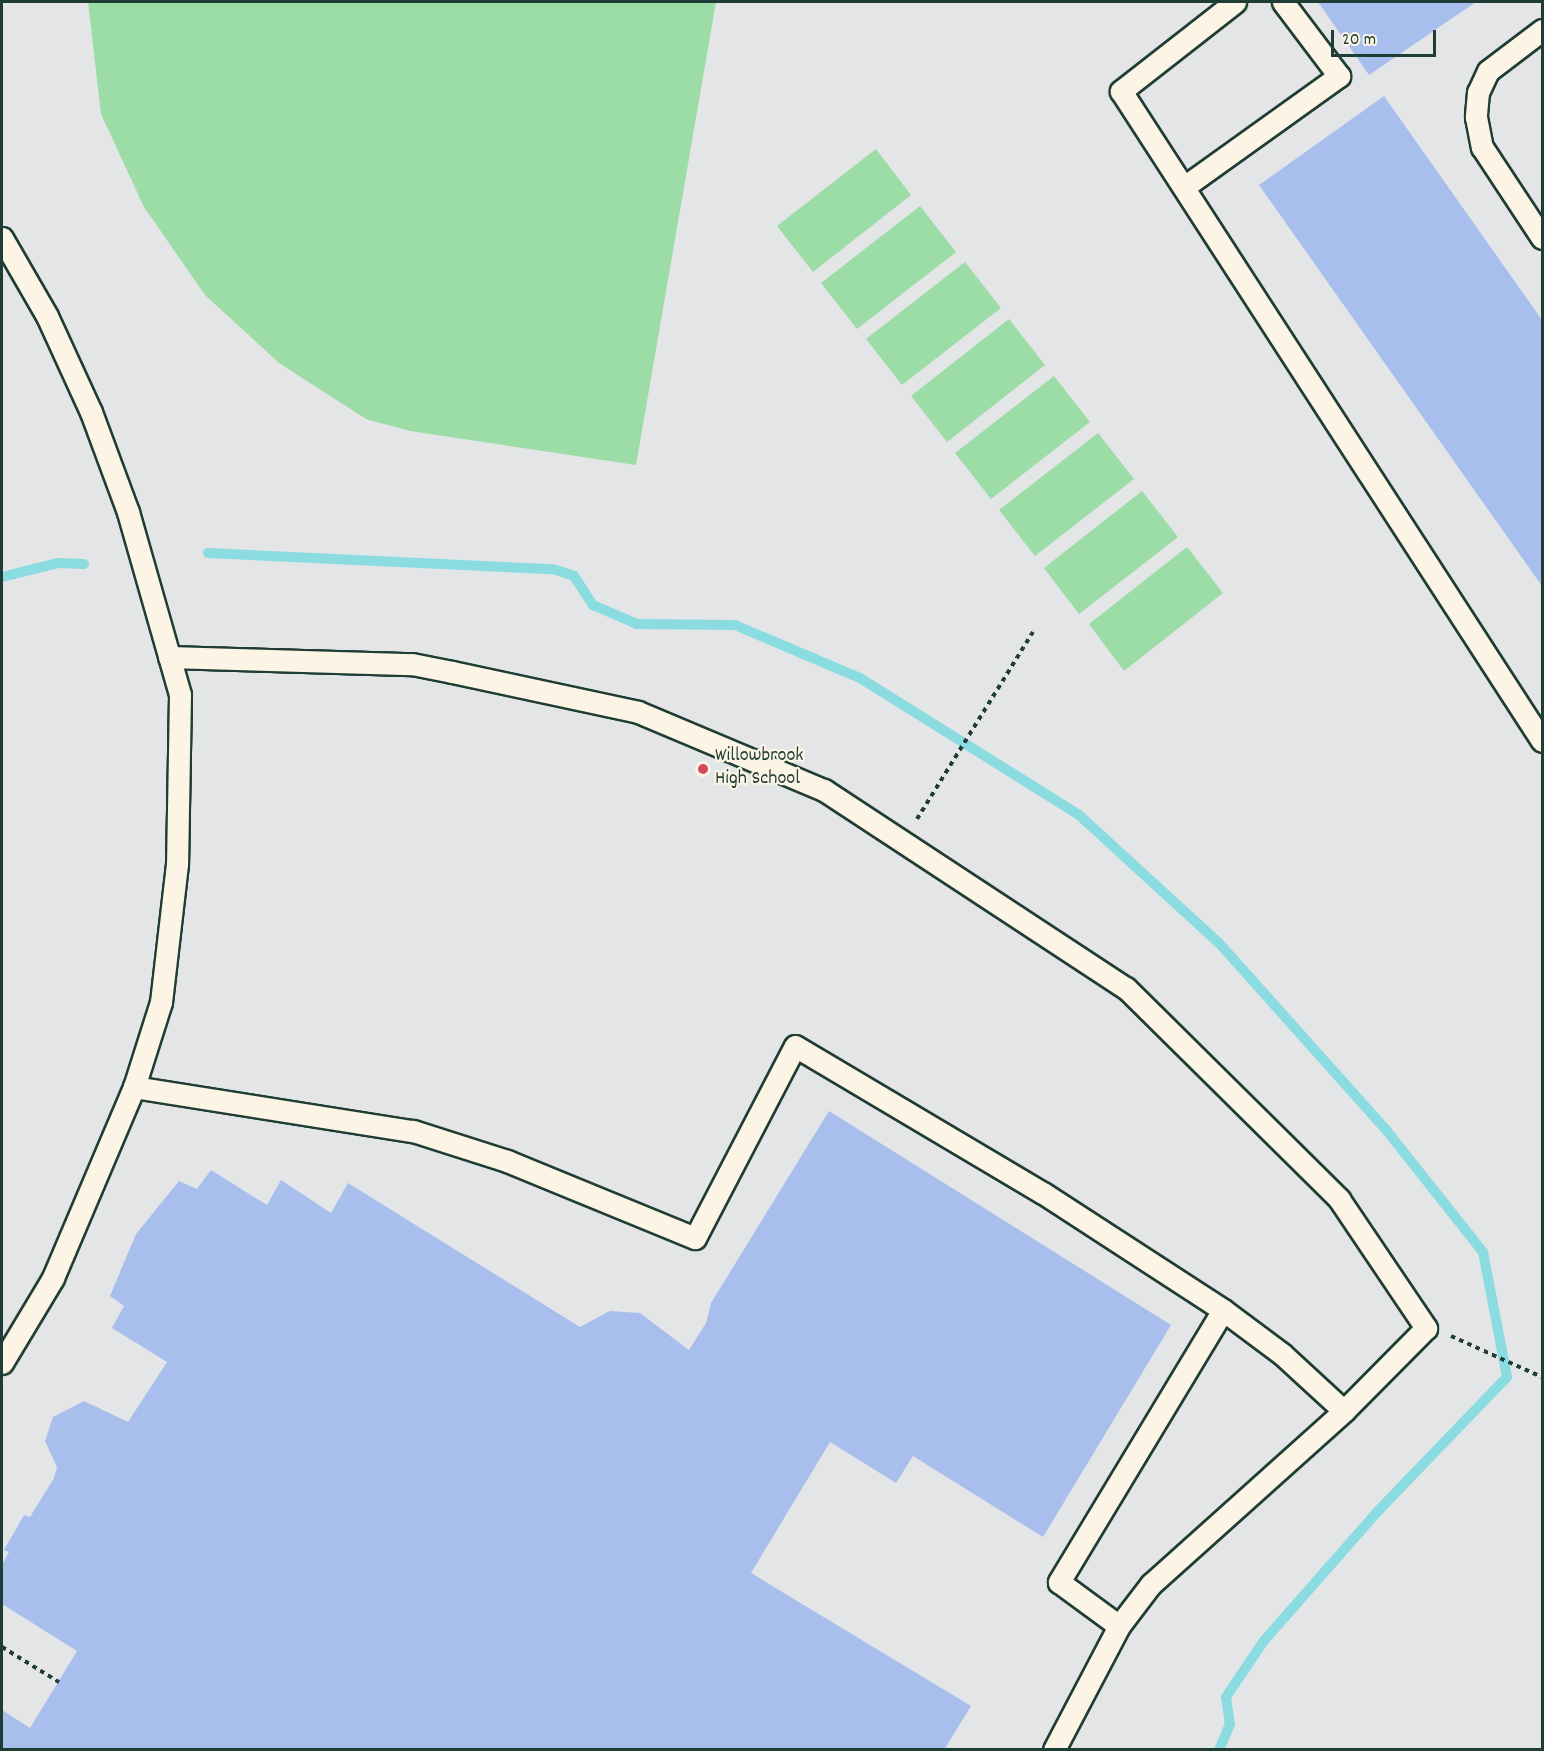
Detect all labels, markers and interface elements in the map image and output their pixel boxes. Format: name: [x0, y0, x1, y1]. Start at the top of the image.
scale bar: [1334, 18, 1439, 56]
text: 20 m: [1342, 28, 1376, 53]
place label: Willowbrook High School: [715, 745, 804, 792]
marker: Willowbrook High School: [696, 762, 710, 776]

